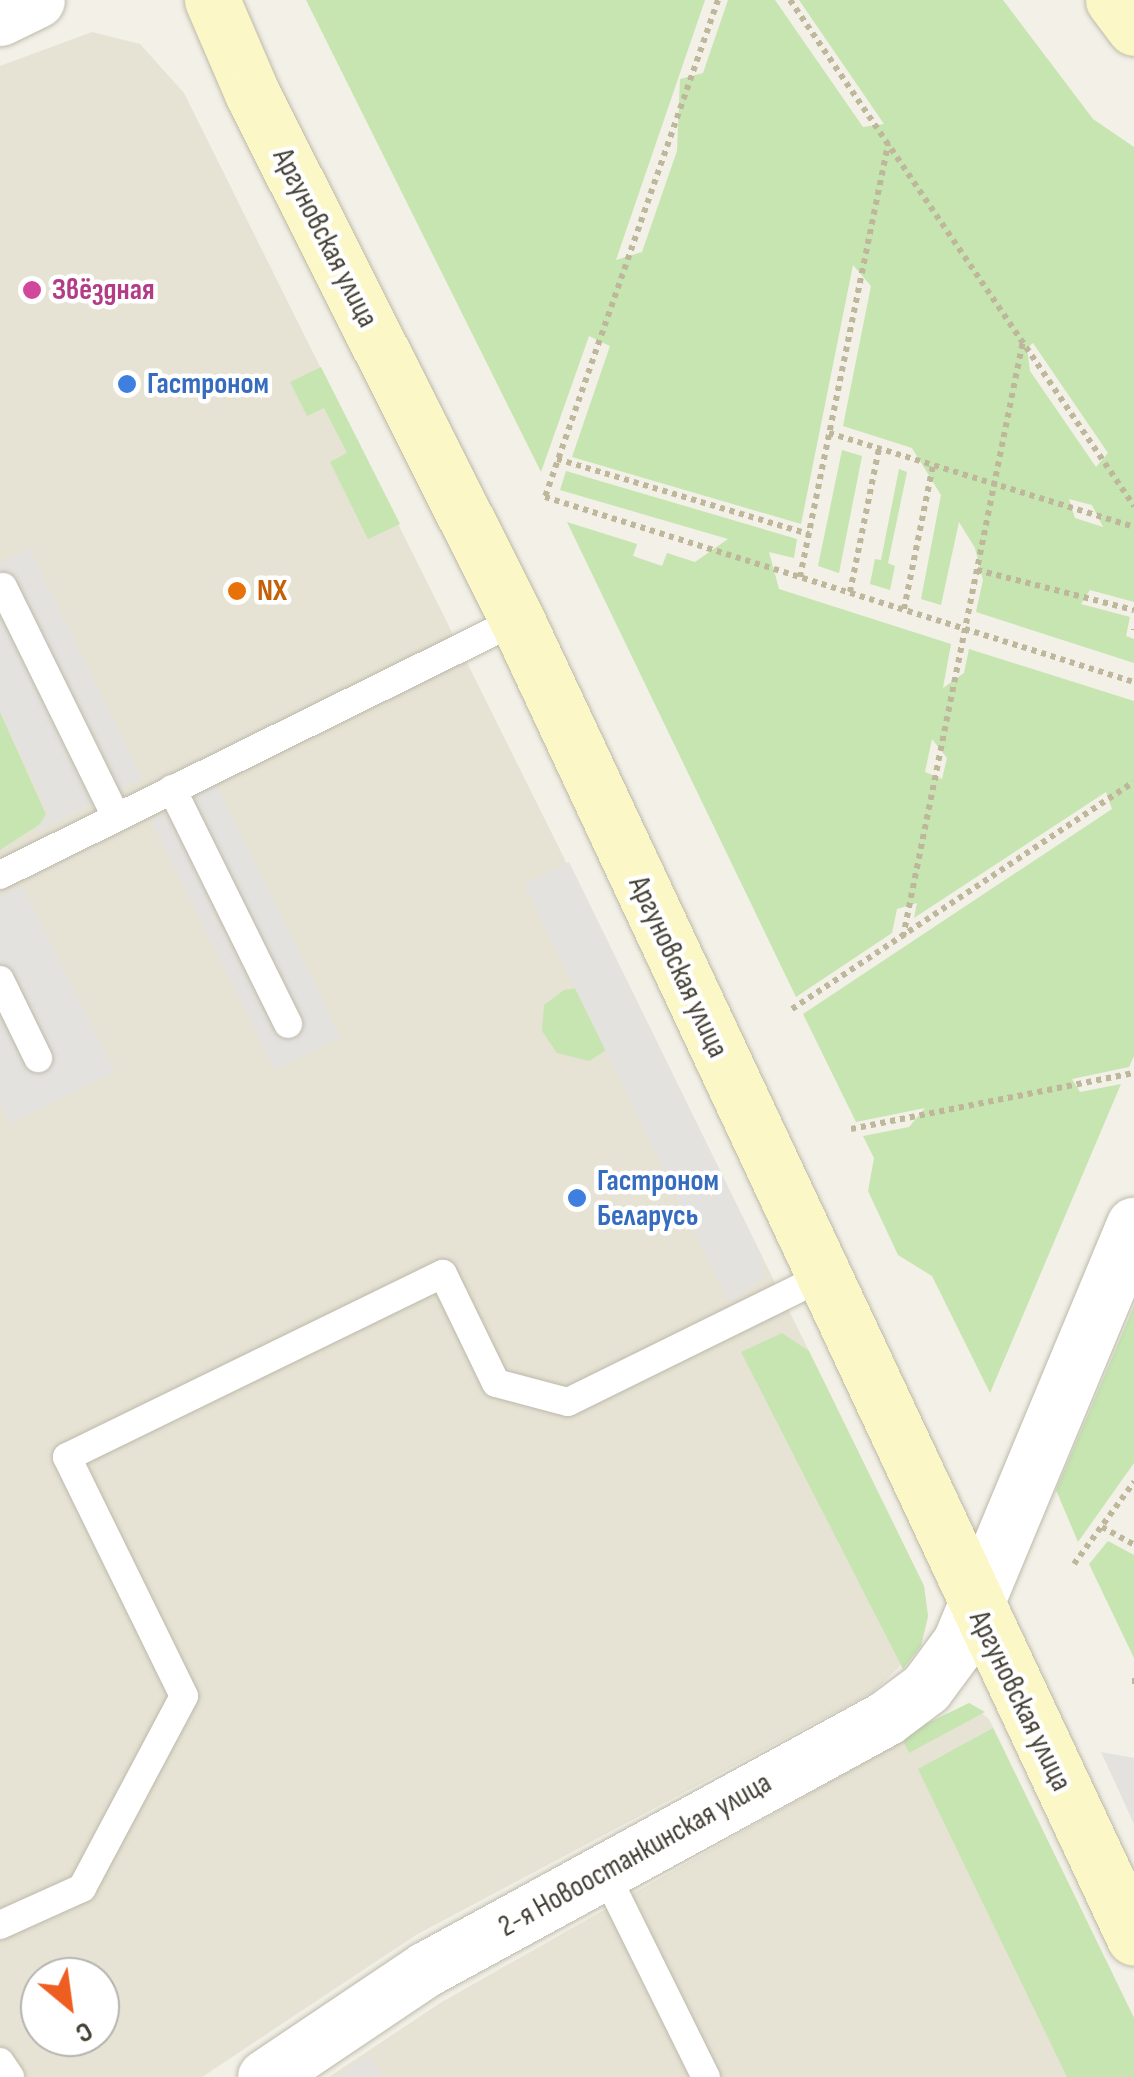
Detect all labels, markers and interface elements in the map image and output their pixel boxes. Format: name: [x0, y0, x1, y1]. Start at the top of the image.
street label: Аргуновская улица: [265, 143, 385, 333]
place label: Звёздная: [52, 272, 155, 308]
marker: Звёздная: [21, 279, 43, 301]
place label: Гастроном: [147, 366, 269, 402]
marker: Гастроном: [116, 373, 138, 395]
place label: NX: [257, 573, 287, 609]
marker: NX: [226, 580, 248, 602]
street label: Аргуновская улица: [620, 871, 736, 1063]
place label: Гастроном Беларусь: [597, 1163, 719, 1234]
marker: Гастроном Беларусь: [566, 1187, 588, 1209]
street label: Аргуновская улица: [961, 1605, 1079, 1797]
street label: 2-я Новоостанкинская улица: [492, 1765, 778, 1945]
north arrow: [20, 1957, 120, 2057]
text: С: [70, 2014, 98, 2050]

